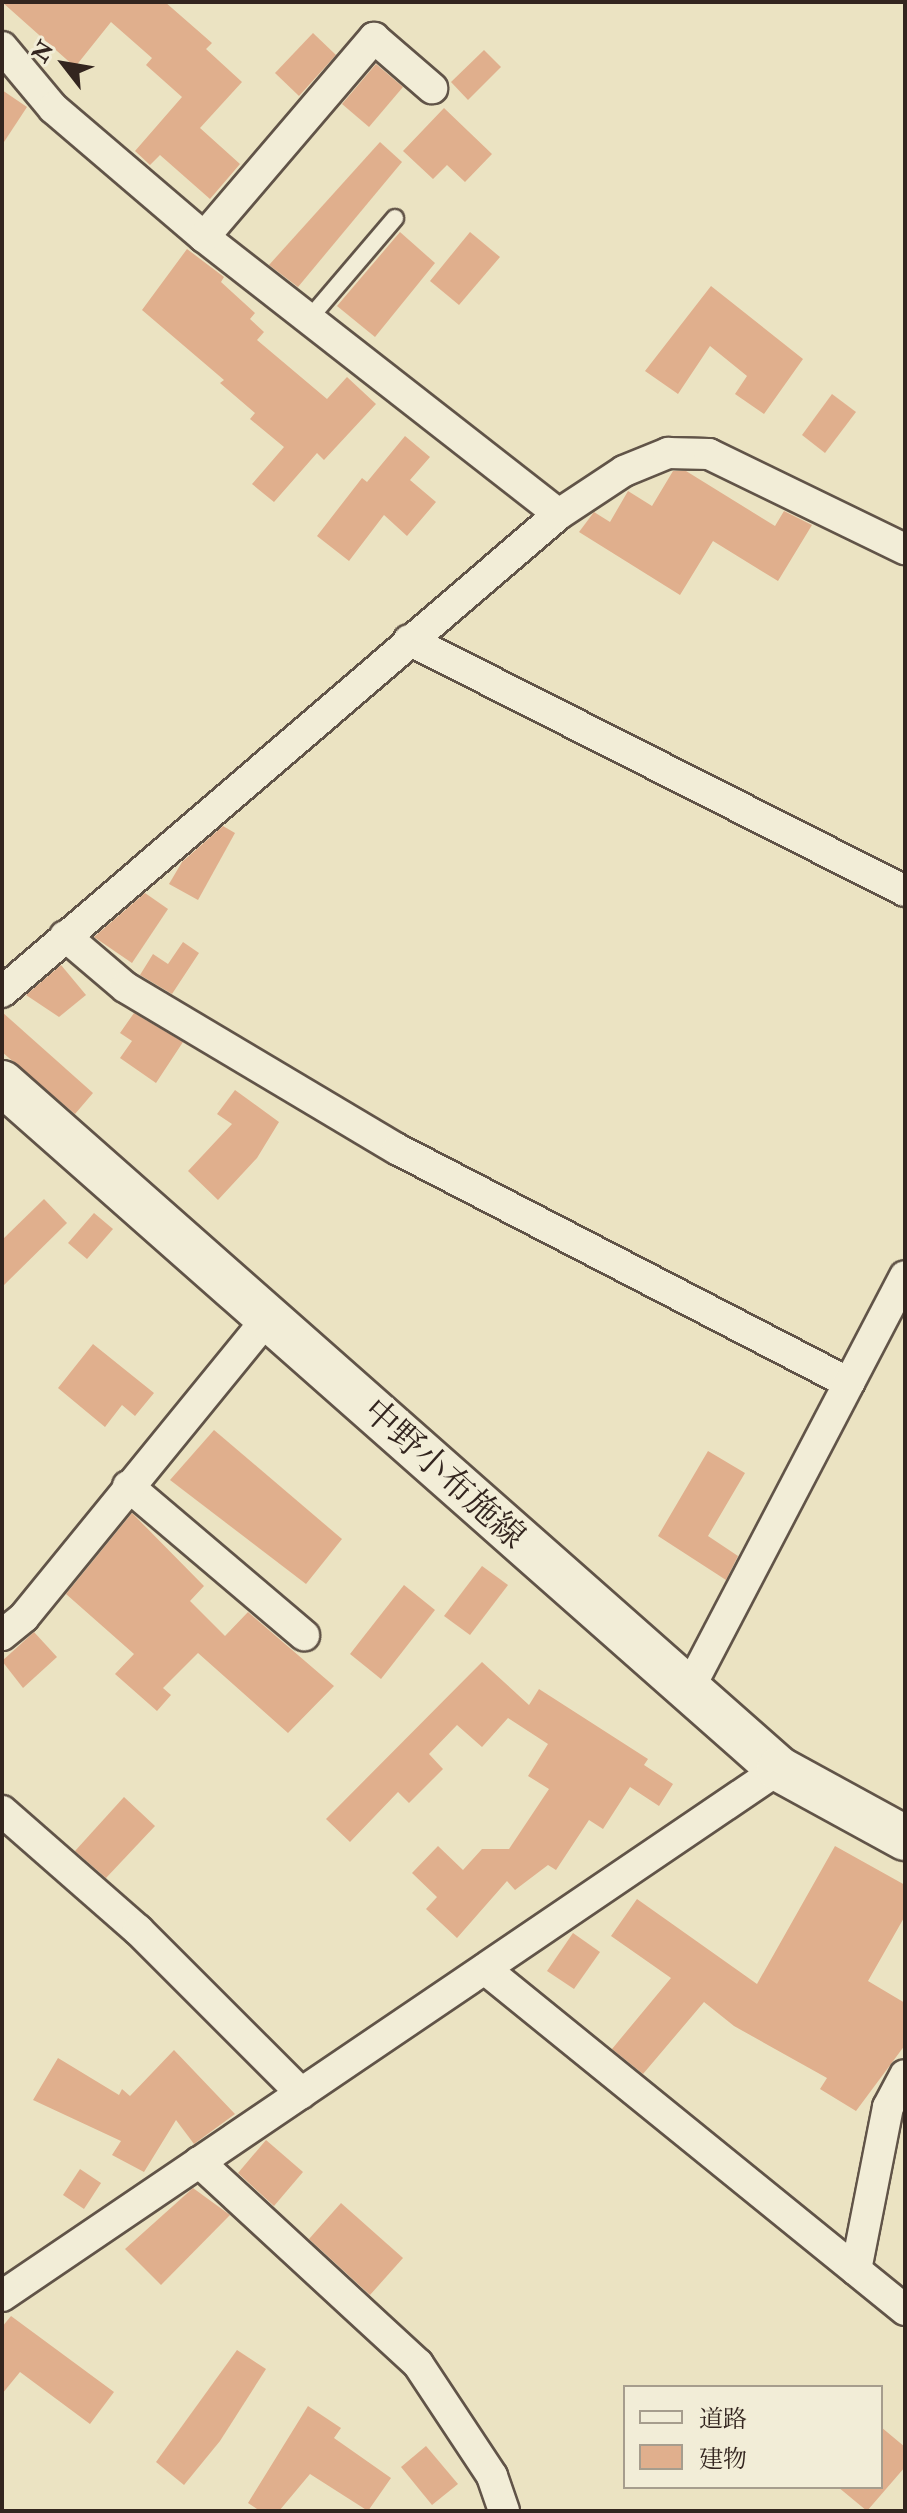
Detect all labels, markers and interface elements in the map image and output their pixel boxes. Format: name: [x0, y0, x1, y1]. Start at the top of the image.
north arrow: [24, 24, 104, 104]
text: N: [26, 36, 60, 67]
street label: 中野小布施線: [355, 1391, 533, 1557]
legend: [623, 2385, 883, 2489]
text: 道路: [699, 2404, 747, 2435]
text: 建物: [699, 2444, 747, 2475]

